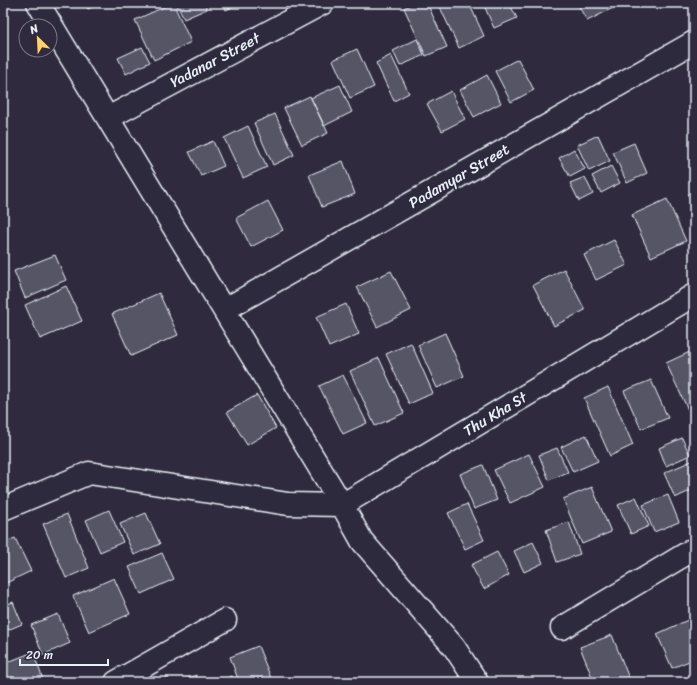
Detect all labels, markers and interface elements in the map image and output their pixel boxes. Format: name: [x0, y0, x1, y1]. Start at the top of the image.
north arrow: [18, 18, 58, 58]
text: N: [26, 19, 42, 40]
street label: Yadanar Street: [165, 25, 266, 95]
street label: Padamyar Street: [404, 136, 515, 215]
street label: Thu Kha St: [458, 384, 533, 443]
scale bar: [20, 641, 108, 667]
text: 20 m: [26, 644, 53, 666]

